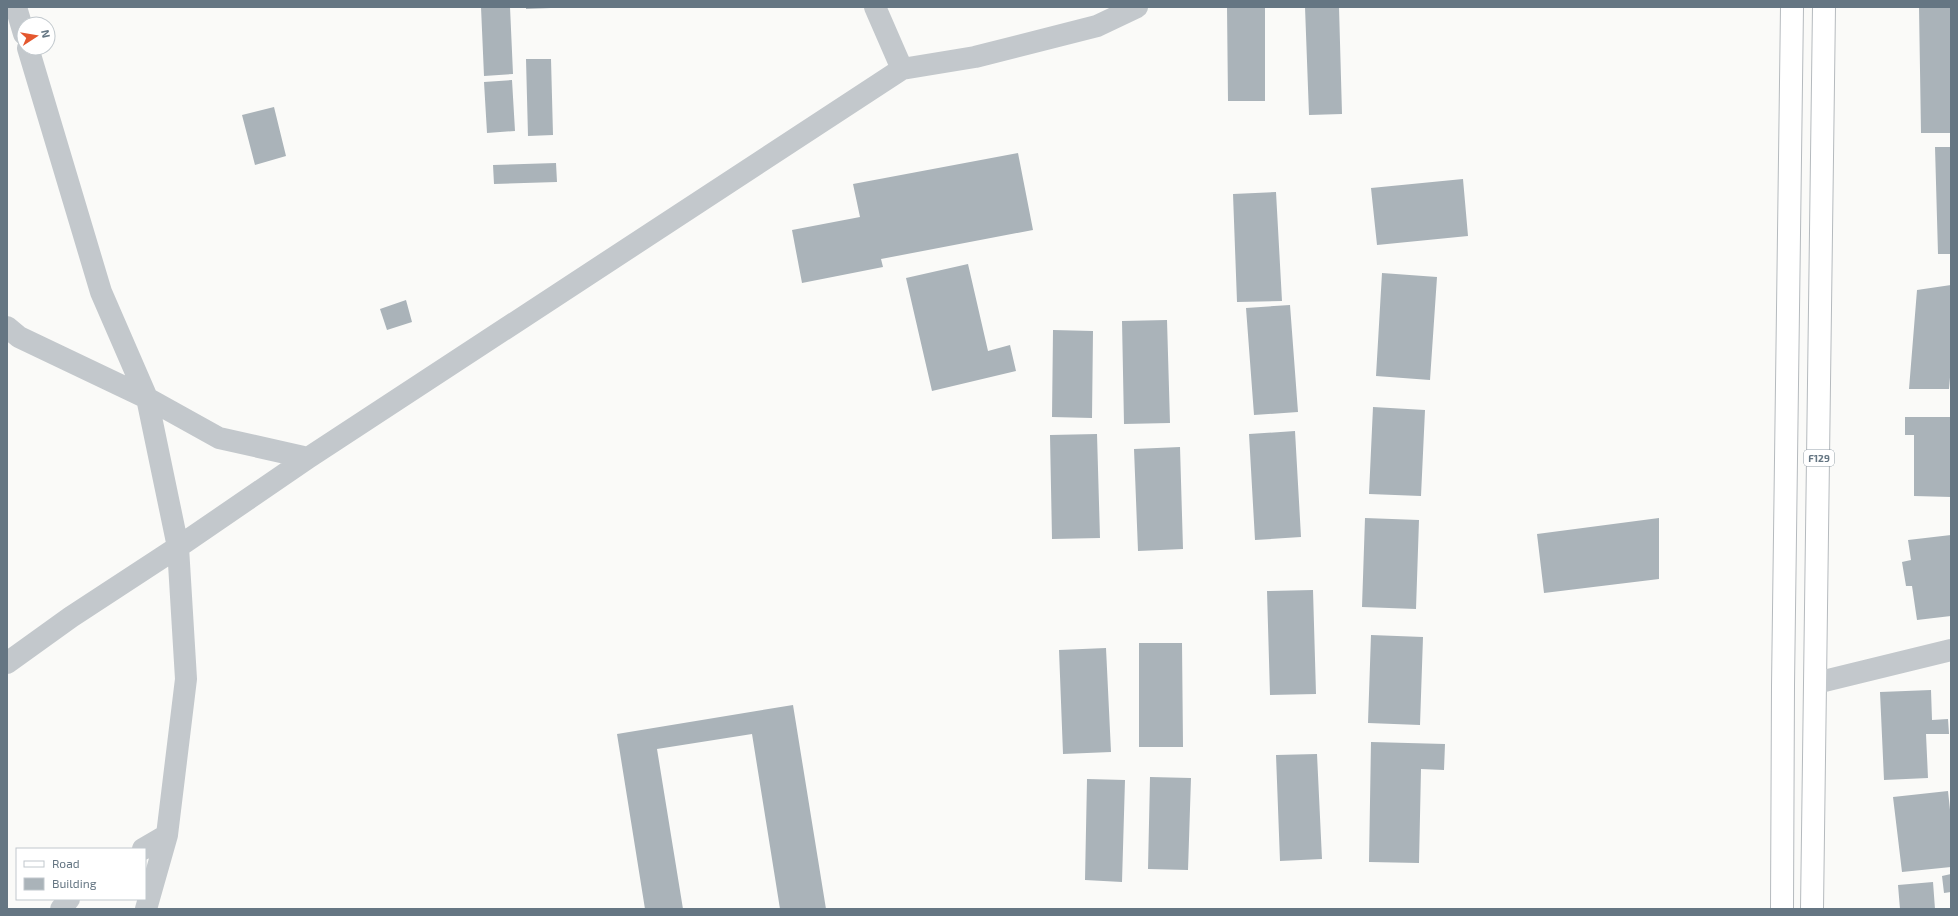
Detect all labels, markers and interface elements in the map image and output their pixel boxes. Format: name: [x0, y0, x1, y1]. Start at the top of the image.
north arrow: [16, 16, 56, 56]
text: N: [39, 29, 53, 39]
road number: F129: [1804, 450, 1834, 466]
legend: [16, 848, 146, 900]
text: Road: [52, 856, 80, 870]
text: Building: [52, 876, 97, 890]

